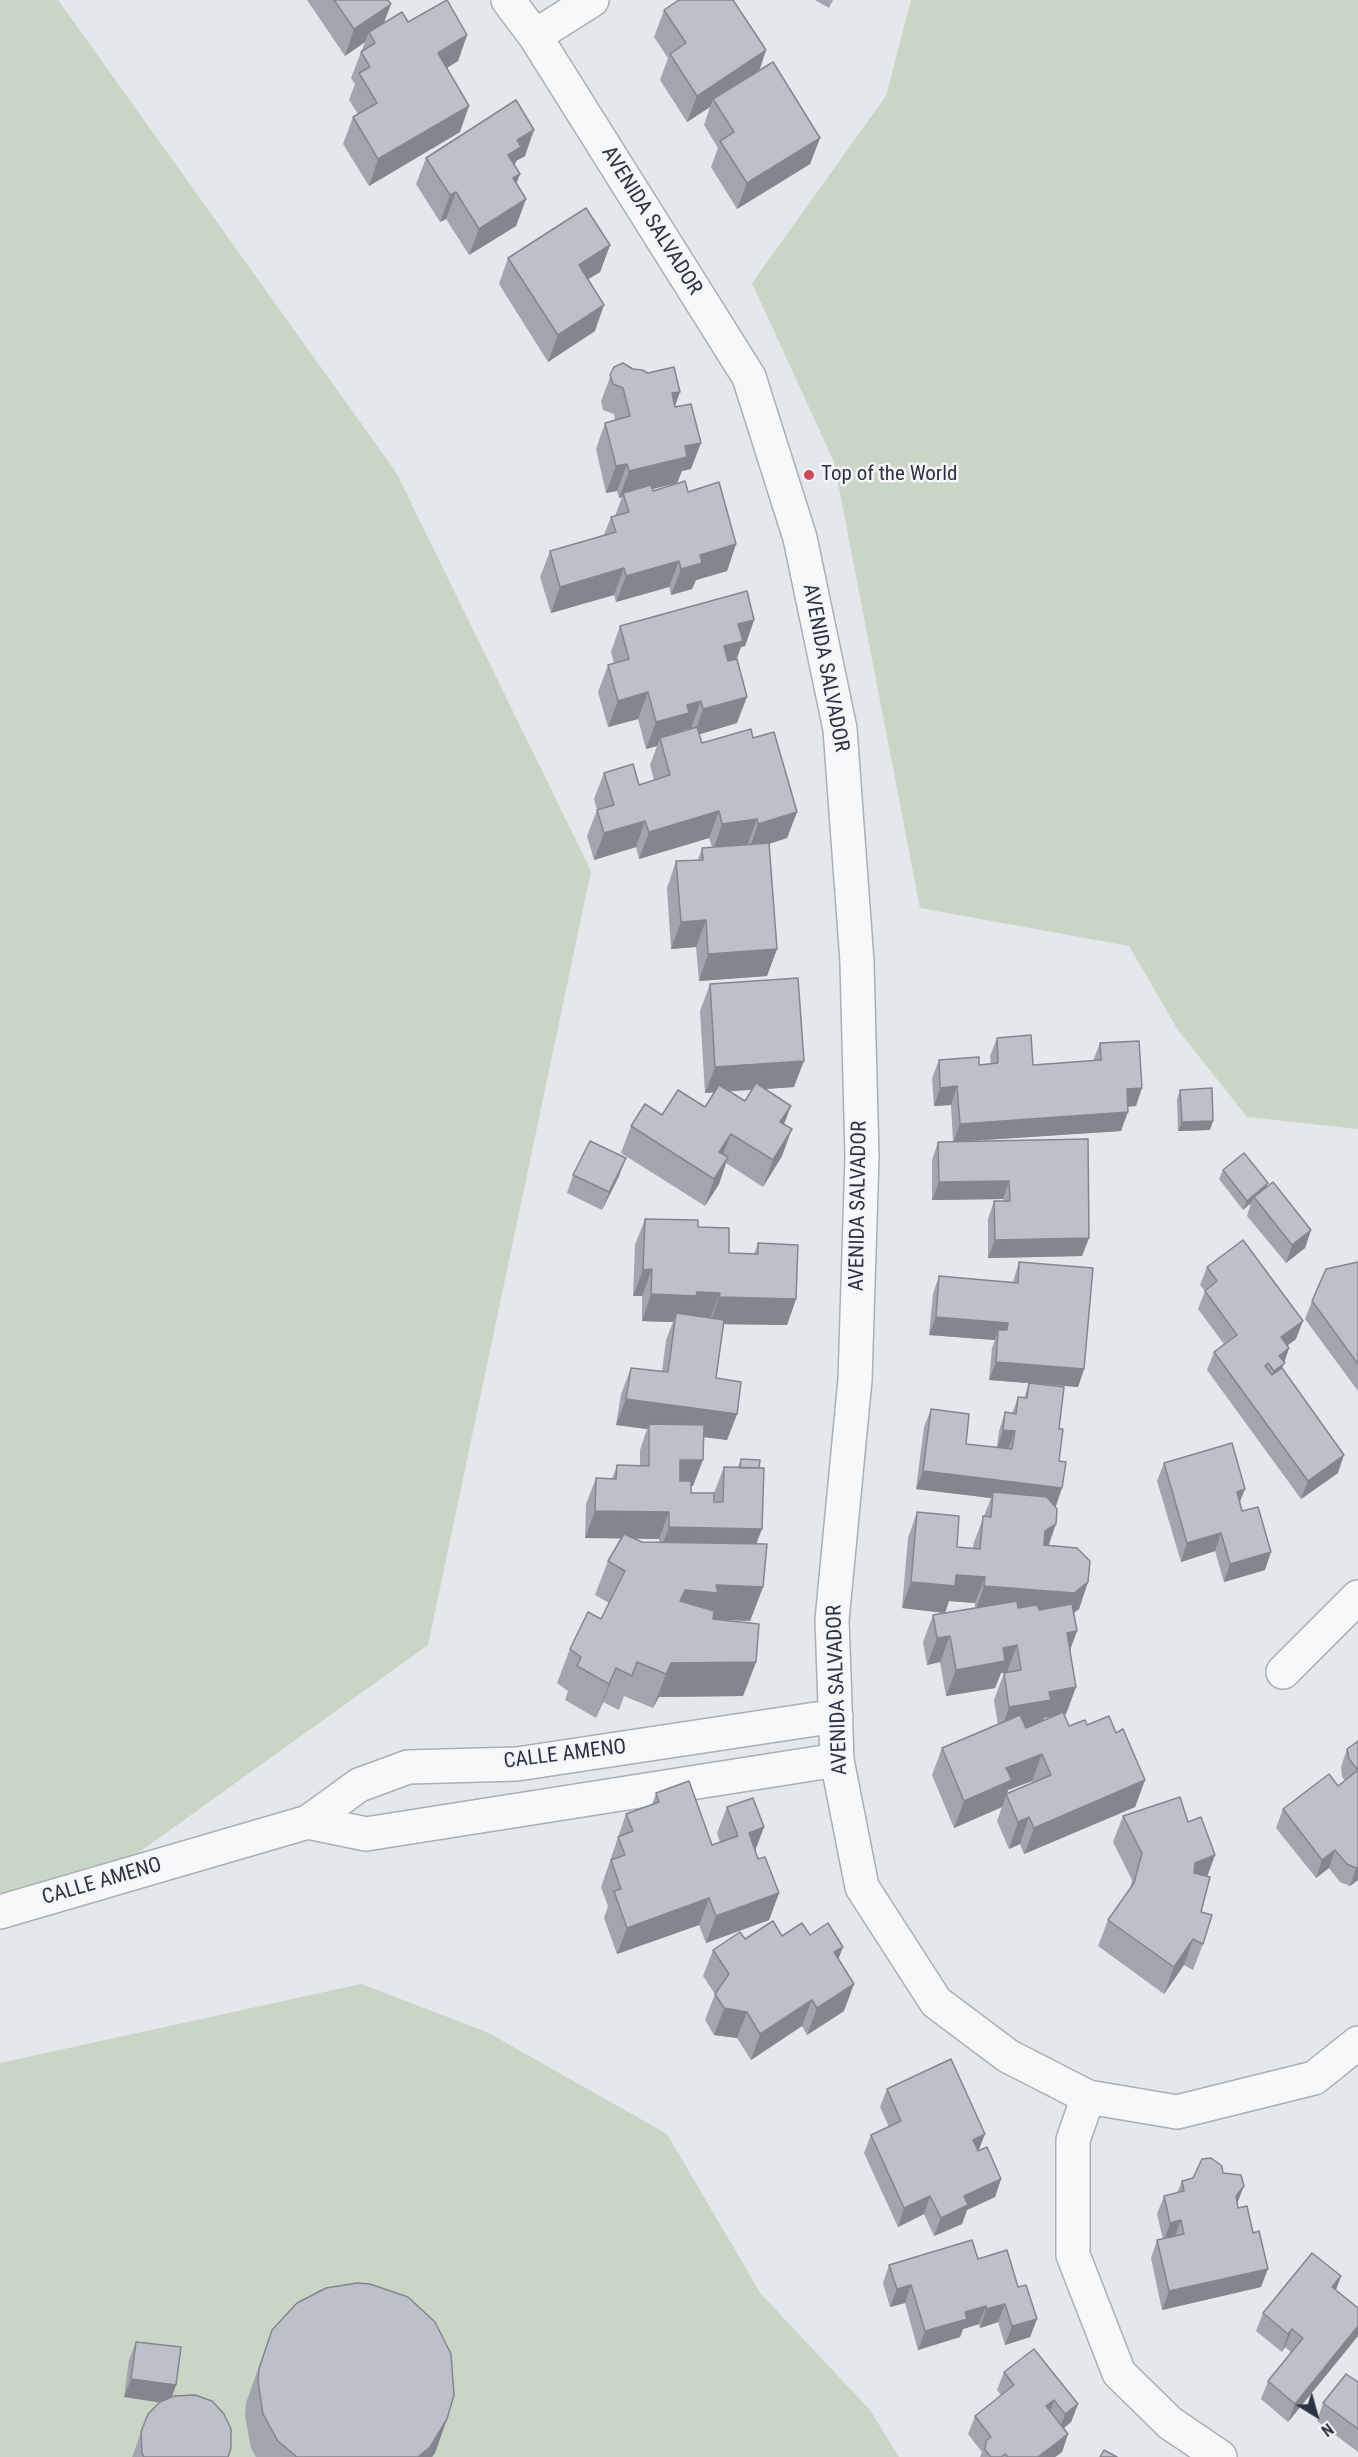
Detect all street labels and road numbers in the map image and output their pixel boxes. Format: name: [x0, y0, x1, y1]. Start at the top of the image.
street label: AVENIDA SALVADOR: [595, 142, 707, 300]
street label: AVENIDA SALVADOR: [796, 582, 854, 754]
street label: AVENIDA SALVADOR: [845, 1121, 873, 1291]
street label: AVENIDA SALVADOR: [822, 1604, 854, 1776]
street label: CALLE AMENO: [502, 1735, 628, 1775]
street label: CALLE AMENO: [39, 1853, 165, 1911]

